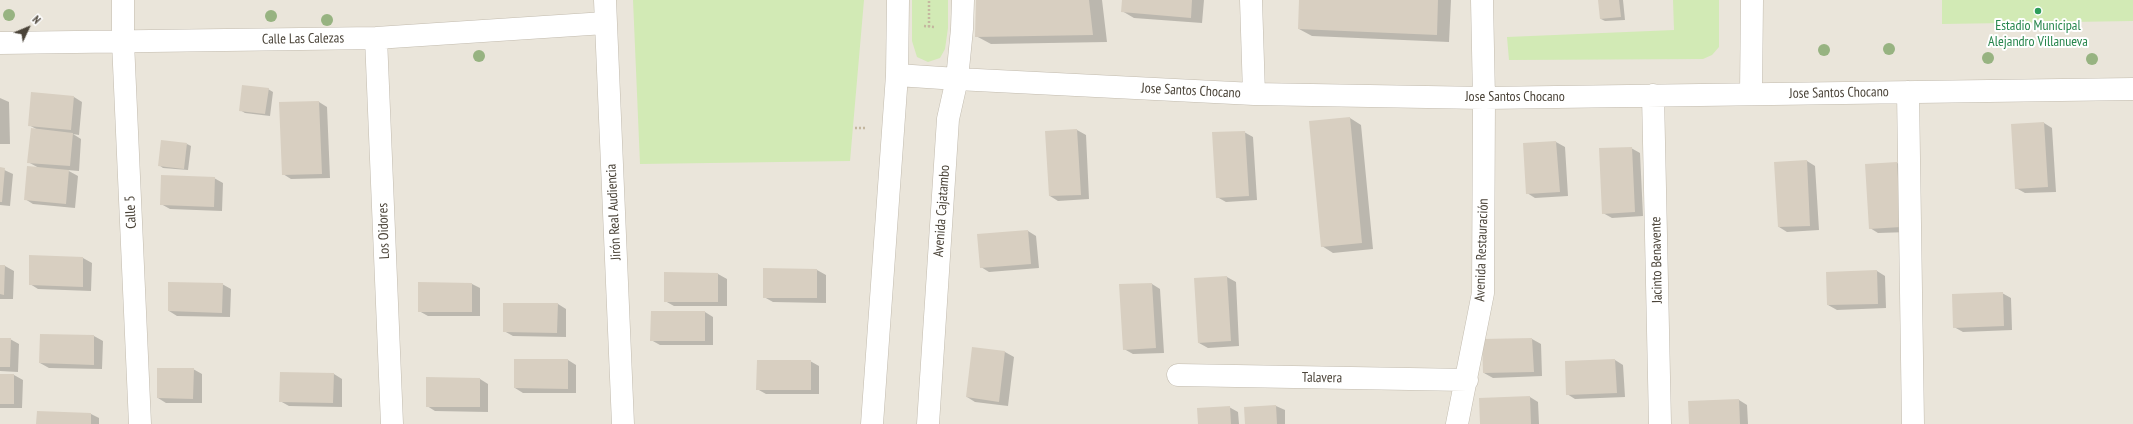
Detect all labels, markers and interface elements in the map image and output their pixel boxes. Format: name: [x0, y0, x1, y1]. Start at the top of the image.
marker: Estadio Municipal Alejandro Villanueva: [2033, 6, 2043, 16]
north arrow: [8, 8, 48, 48]
text: N: [30, 13, 44, 27]
place label: Estadio Municipal Alejandro Villanueva: [1988, 18, 2088, 50]
street label: Calle Las Calezas: [262, 30, 344, 48]
street label: Jose Santos Chocano: [1141, 80, 1241, 102]
street label: Jose Santos Chocano: [1789, 84, 1889, 102]
street label: Jose Santos Chocano: [1465, 89, 1565, 105]
street label: Jirón Real Audiencia: [603, 163, 625, 261]
street label: Avenida Cajatambo: [930, 164, 954, 258]
street label: Calle 5: [122, 195, 140, 229]
street label: Avenida Restauración: [1472, 198, 1492, 302]
street label: Los Oidores: [375, 203, 393, 259]
street label: Jacinto Benavente: [1648, 216, 1666, 304]
street label: Talavera: [1302, 369, 1342, 387]

